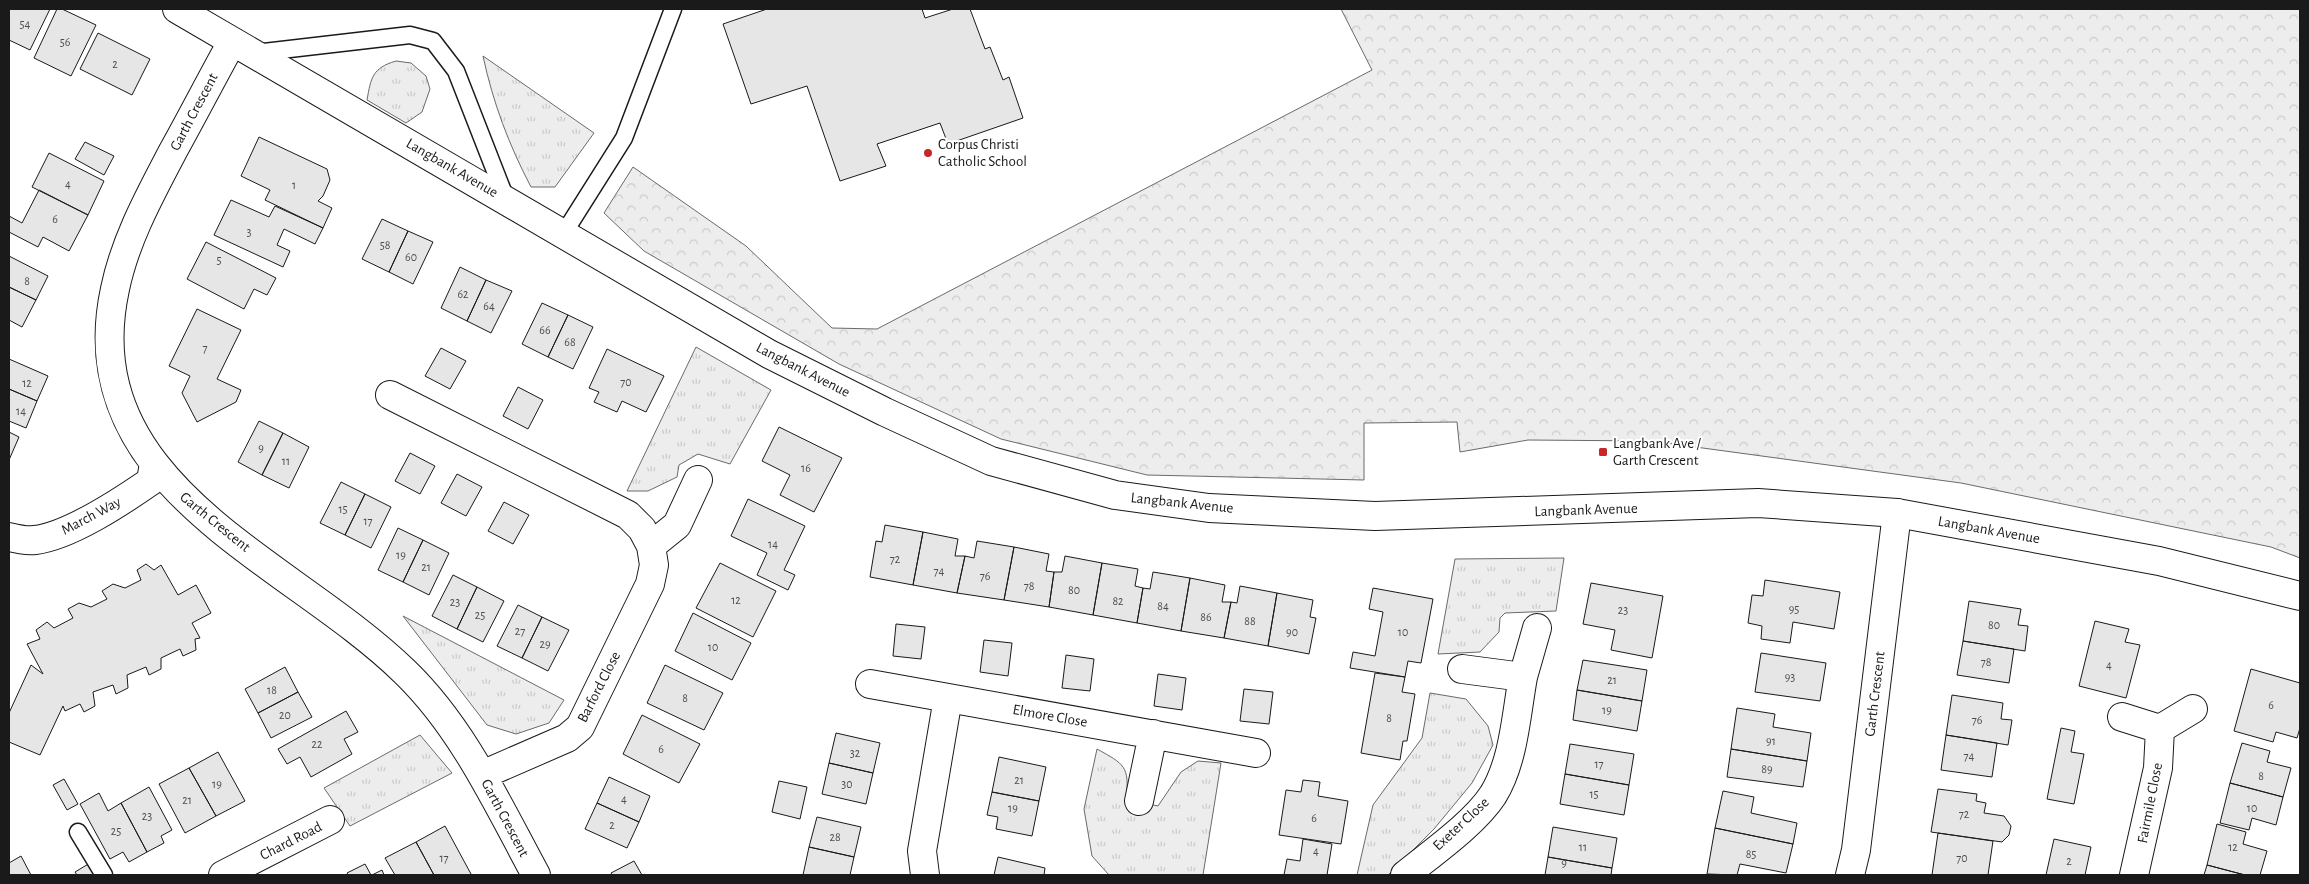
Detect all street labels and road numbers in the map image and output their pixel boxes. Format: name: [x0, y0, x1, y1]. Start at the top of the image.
street label: Garth Crescent: [167, 71, 221, 153]
street label: Langbank Avenue: [404, 136, 501, 200]
street label: Langbank Avenue: [754, 340, 853, 400]
street label: Garth Crescent: [177, 489, 253, 555]
street label: Langbank Avenue: [1130, 490, 1234, 516]
street label: March Way: [59, 494, 124, 538]
street label: Langbank Avenue: [1534, 501, 1638, 519]
street label: Langbank Avenue: [1937, 514, 2041, 546]
street label: Barford Close: [575, 649, 623, 725]
street label: Garth Crescent: [1862, 650, 1888, 737]
street label: Elmore Close: [1011, 702, 1089, 730]
street label: Fairmile Close: [2135, 761, 2165, 844]
street label: Garth Crescent: [478, 777, 532, 859]
street label: Exeter Close: [1430, 794, 1492, 854]
street label: Chard Road: [258, 819, 325, 863]

